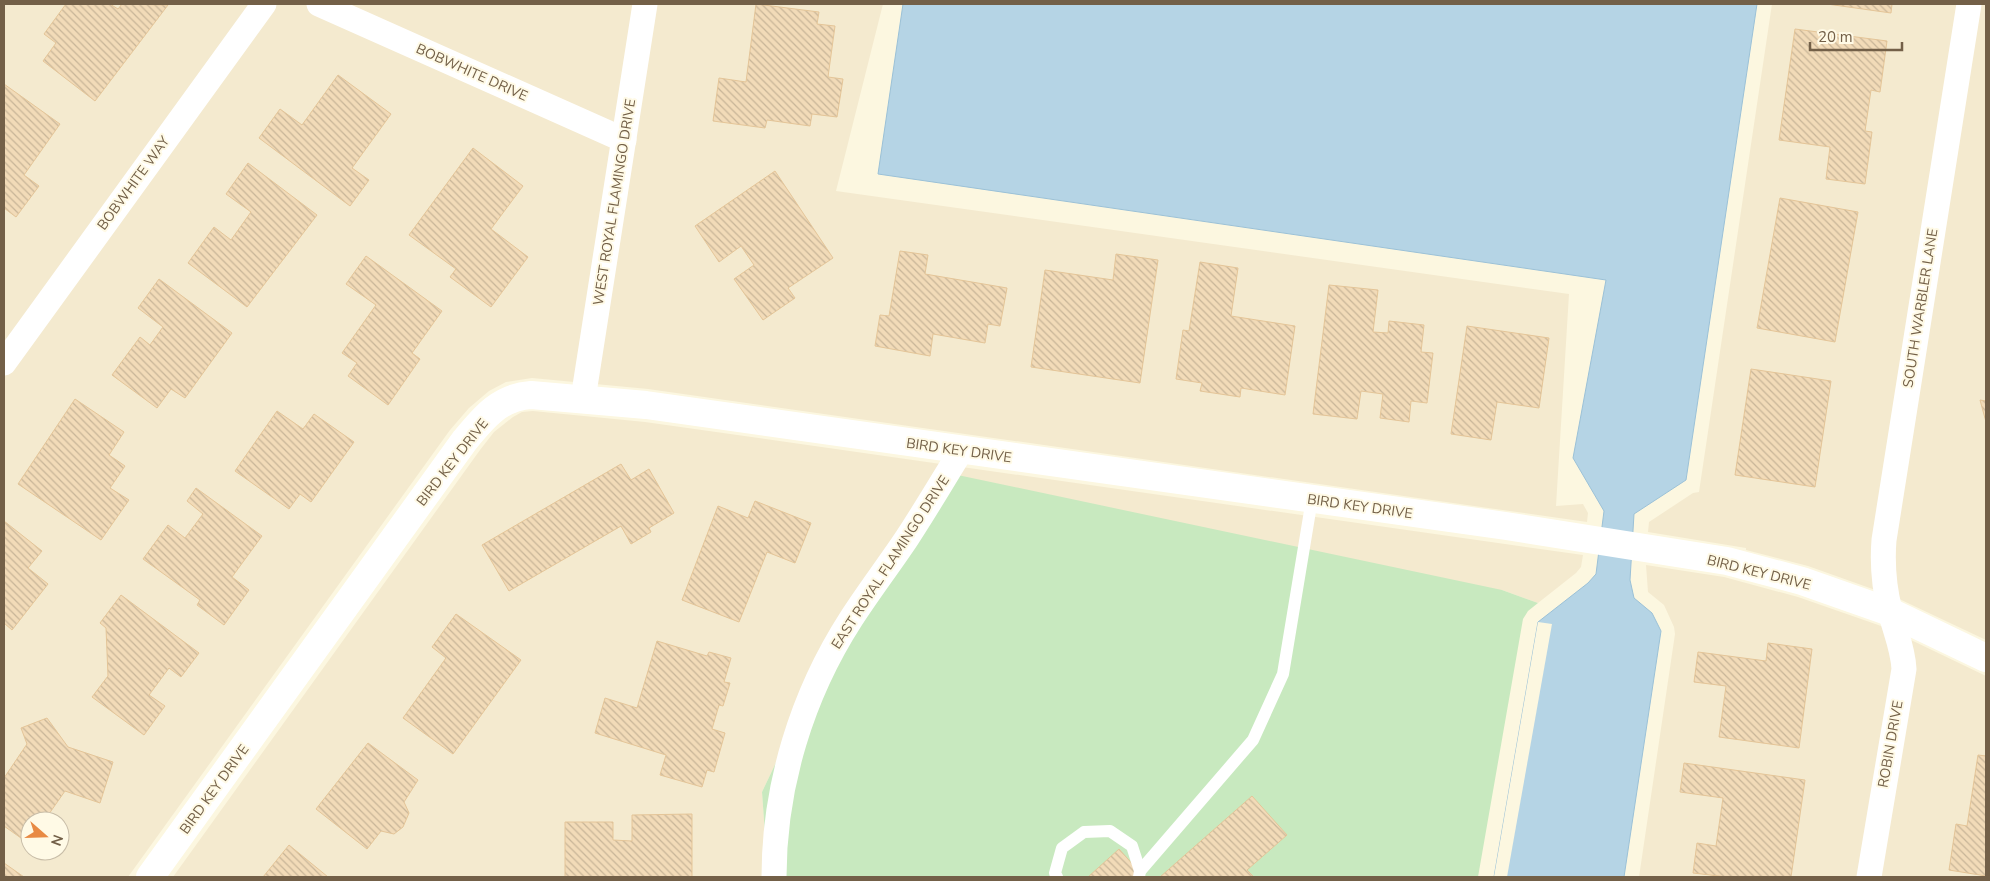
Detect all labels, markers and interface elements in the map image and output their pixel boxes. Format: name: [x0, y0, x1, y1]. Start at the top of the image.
scale bar: [1810, 20, 1902, 52]
text: 20 m: [1818, 27, 1853, 47]
street label: BOBWHITE DRIVE: [413, 39, 531, 106]
street label: WEST ROYAL FLAMINGO DRIVE: [589, 97, 640, 307]
street label: BOBWHITE WAY: [93, 132, 174, 234]
street label: SOUTH WARBLER LANE: [1899, 227, 1942, 389]
street label: BIRD KEY DRIVE: [412, 415, 493, 510]
street label: BIRD KEY DRIVE: [905, 434, 1013, 467]
street label: EAST ROYAL FLAMINGO DRIVE: [827, 472, 954, 653]
street label: BIRD KEY DRIVE: [1306, 490, 1414, 523]
street label: BIRD KEY DRIVE: [1705, 550, 1813, 595]
street label: ROBIN DRIVE: [1873, 699, 1908, 789]
street label: BIRD KEY DRIVE: [175, 741, 253, 838]
north arrow: [20, 811, 70, 861]
text: N: [46, 832, 67, 848]

